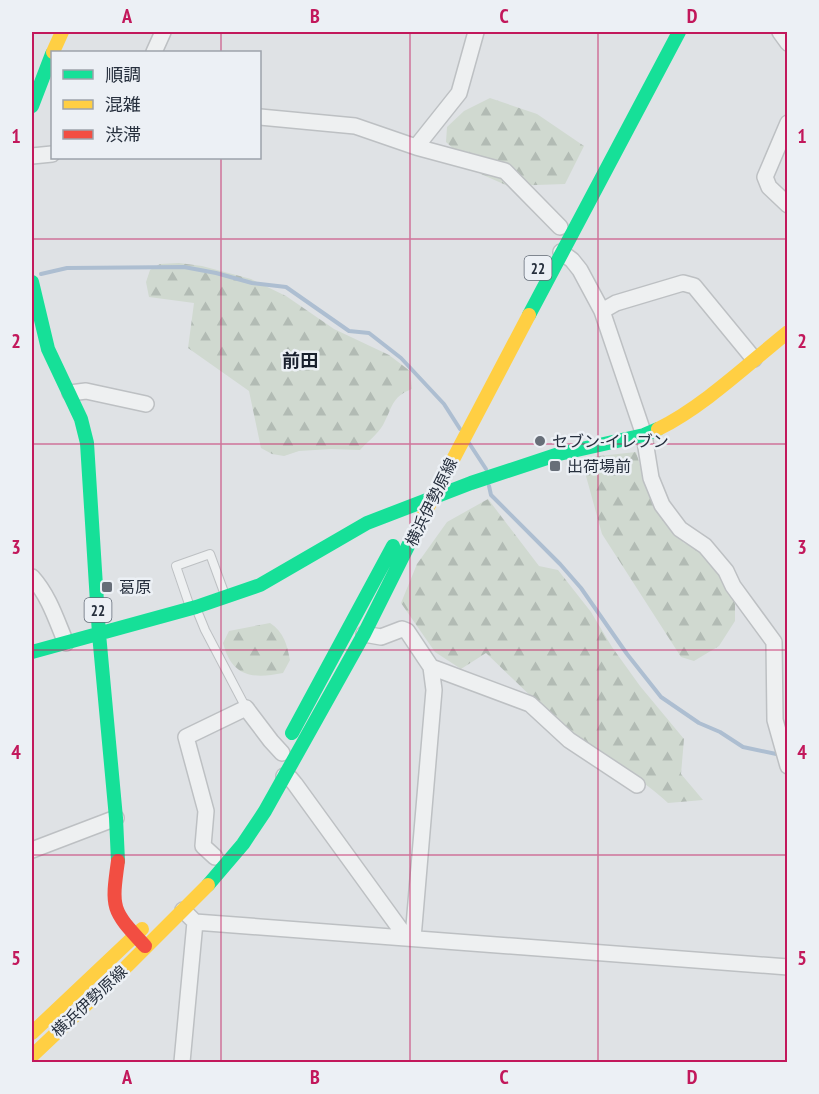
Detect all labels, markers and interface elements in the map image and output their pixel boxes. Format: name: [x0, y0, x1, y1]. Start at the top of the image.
text: A: [121, 3, 133, 29]
text: B: [310, 3, 320, 29]
text: C: [499, 3, 509, 29]
text: D: [687, 3, 698, 29]
legend: [51, 51, 261, 159]
text: 順調: [105, 63, 141, 86]
text: 混雑: [105, 93, 141, 116]
text: 1: [11, 123, 21, 149]
text: 渋滞: [105, 123, 141, 146]
text: 1: [797, 123, 807, 149]
road number: 22: [524, 256, 552, 280]
text: 2: [11, 328, 21, 354]
text: 2: [797, 328, 807, 354]
district label: 前田: [282, 349, 318, 372]
place label: セブン-イレブン: [552, 431, 669, 451]
marker: セブン-イレブン: [533, 434, 547, 448]
street label: 横浜伊勢原線: [401, 454, 461, 550]
place label: 出荷場前: [567, 456, 631, 476]
marker: 出荷場前: [548, 459, 562, 473]
text: 3: [11, 534, 21, 560]
text: 3: [797, 534, 807, 560]
place label: 葛原: [119, 577, 151, 597]
marker: 葛原: [100, 580, 114, 594]
road number: 22: [84, 598, 112, 622]
text: 4: [11, 739, 21, 765]
text: 4: [797, 739, 807, 765]
text: 5: [11, 945, 21, 971]
text: 5: [797, 945, 807, 971]
street label: 横浜伊勢原線: [47, 961, 131, 1041]
text: A: [121, 1064, 133, 1090]
text: B: [310, 1064, 320, 1090]
text: C: [499, 1064, 509, 1090]
text: D: [687, 1064, 698, 1090]

